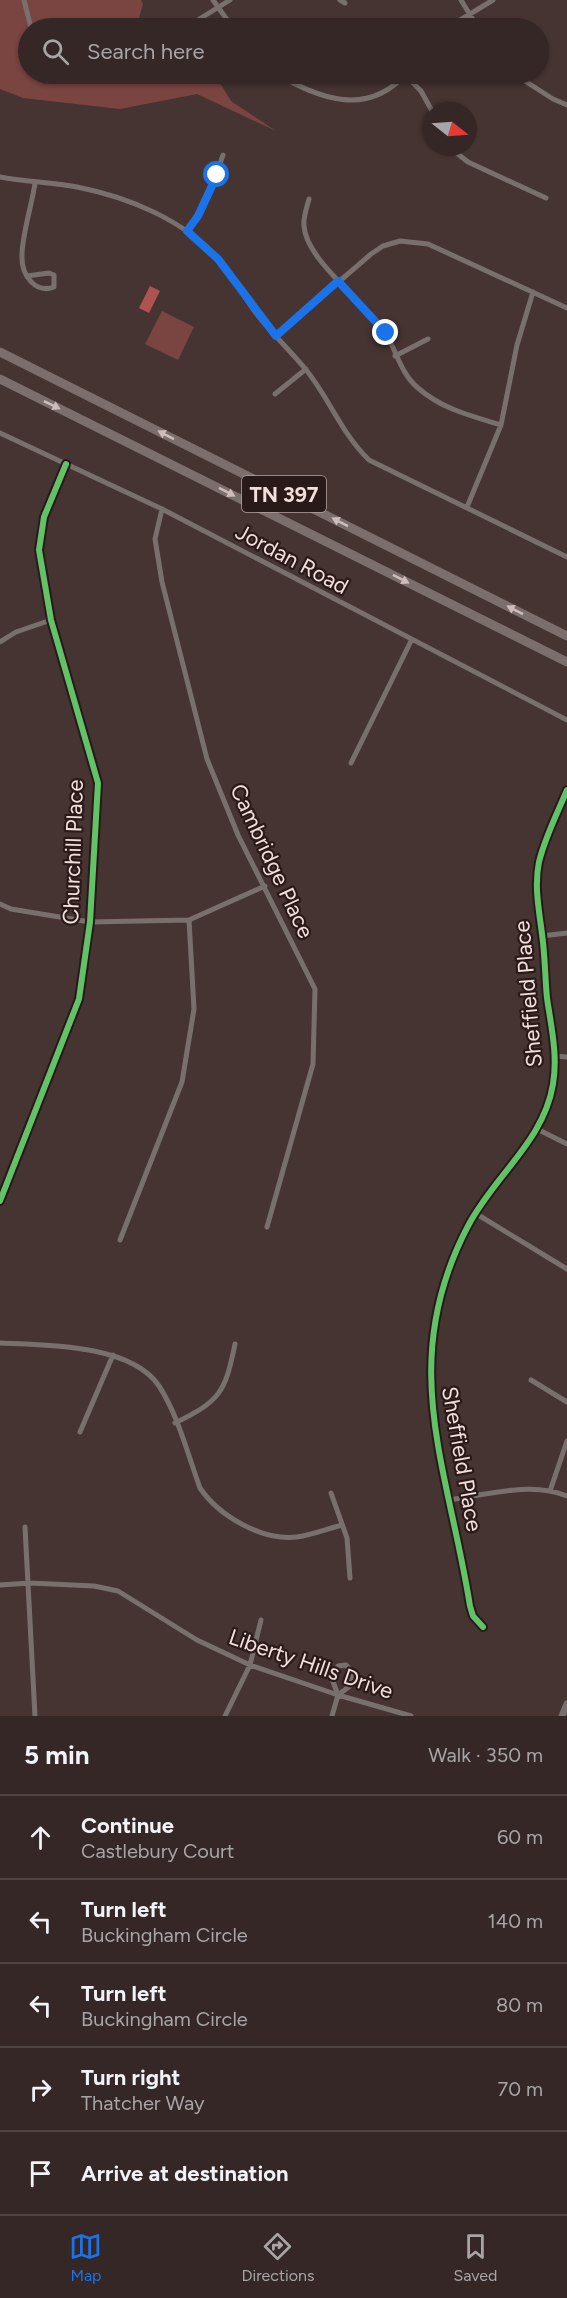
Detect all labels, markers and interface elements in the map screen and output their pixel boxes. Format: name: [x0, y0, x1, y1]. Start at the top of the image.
search box: [18, 18, 549, 84]
icon: search: [39, 35, 72, 68]
text: Search here: [87, 38, 205, 65]
north arrow: [423, 102, 477, 156]
route start: [203, 161, 229, 187]
route end: [372, 319, 398, 345]
one-way arrow: [44, 400, 61, 410]
one-way arrow: [157, 430, 174, 440]
road number: TN 397: [242, 476, 326, 512]
one-way arrow: [219, 487, 236, 496]
street label: Jordan Road: [231, 518, 353, 600]
one-way arrow: [332, 518, 349, 527]
one-way arrow: [393, 574, 410, 584]
one-way arrow: [506, 605, 523, 615]
street label: Churchill Place: [57, 779, 89, 925]
street label: Cambridge Place: [224, 780, 320, 942]
street label: Sheffield Place: [508, 920, 548, 1068]
street label: Sheffield Place: [436, 1384, 488, 1534]
street label: Liberty Hills Drive: [225, 1623, 397, 1705]
text: 5 min: [24, 1739, 90, 1771]
text: Walk · 350 m: [428, 1743, 543, 1767]
text: Continue: [81, 1812, 174, 1839]
icon: ahead: [24, 1821, 57, 1854]
text: 60 m: [497, 1825, 543, 1849]
text: Castlebury Court: [81, 1839, 234, 1863]
text: Turn left: [81, 1896, 167, 1923]
icon: left: [24, 1905, 57, 1938]
text: 140 m: [488, 1909, 543, 1933]
text: Buckingham Circle: [81, 1923, 248, 1947]
text: Turn left: [81, 1980, 167, 2007]
icon: left: [24, 1989, 57, 2022]
text: 80 m: [496, 1993, 543, 2017]
text: Buckingham Circle: [81, 2007, 248, 2031]
text: Turn right: [81, 2064, 180, 2091]
icon: right: [24, 2073, 57, 2106]
text: 70 m: [497, 2077, 543, 2101]
text: Thatcher Way: [81, 2091, 204, 2115]
icon: arrive: [24, 2157, 57, 2190]
text: Arrive at destination: [81, 2160, 289, 2187]
tab: Map: [69, 2230, 102, 2285]
tab: Directions: [241, 2230, 314, 2285]
tab: Saved: [453, 2230, 498, 2285]

